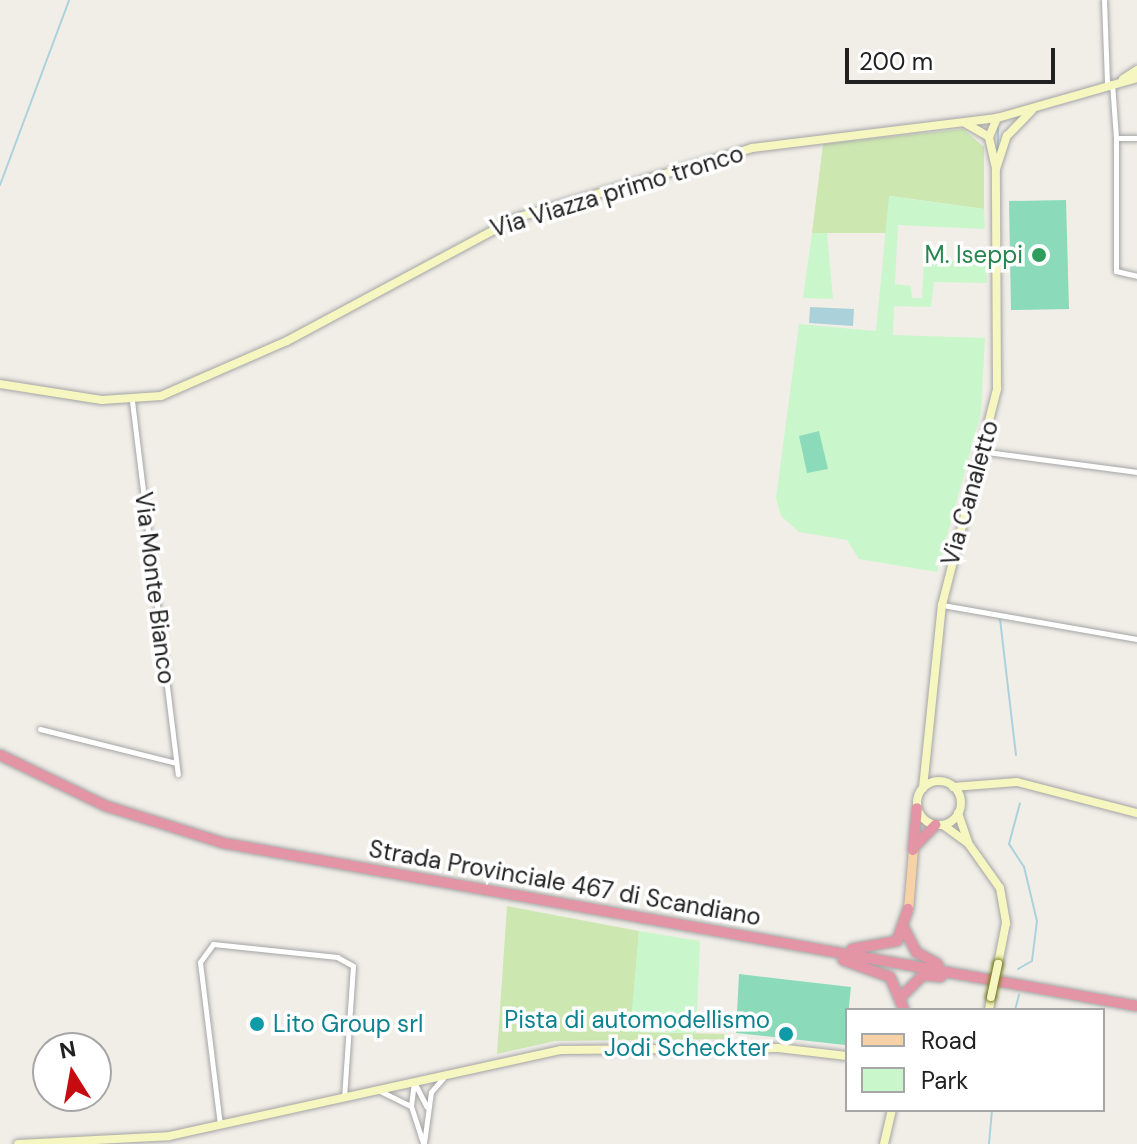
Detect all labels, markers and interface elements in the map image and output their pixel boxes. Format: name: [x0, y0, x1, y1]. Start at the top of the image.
scale bar: [849, 32, 1059, 82]
text: 200 m: [859, 46, 933, 77]
street label: Via Viazza primo tronco: [487, 139, 747, 243]
place label: M. Iseppi: [925, 241, 1023, 269]
marker: M. Iseppi: [1030, 246, 1048, 264]
street label: Via Canaletto: [936, 417, 1004, 569]
street label: Via Monte Bianco: [129, 490, 181, 686]
street label: Strada Provinciale 467 di Scandiano: [367, 834, 763, 932]
place label: Pista di automodellismo Jodi Scheckter: [504, 1006, 770, 1062]
legend: [845, 1008, 1105, 1112]
place label: Lito Group srl: [273, 1010, 423, 1038]
marker: Lito Group srl: [248, 1015, 266, 1033]
marker: Pista di automodellismo Jodi Scheckter: [777, 1025, 795, 1043]
text: Road: [921, 1025, 977, 1056]
north arrow: [32, 1032, 112, 1112]
text: N: [57, 1034, 78, 1066]
text: Park: [921, 1065, 968, 1096]

